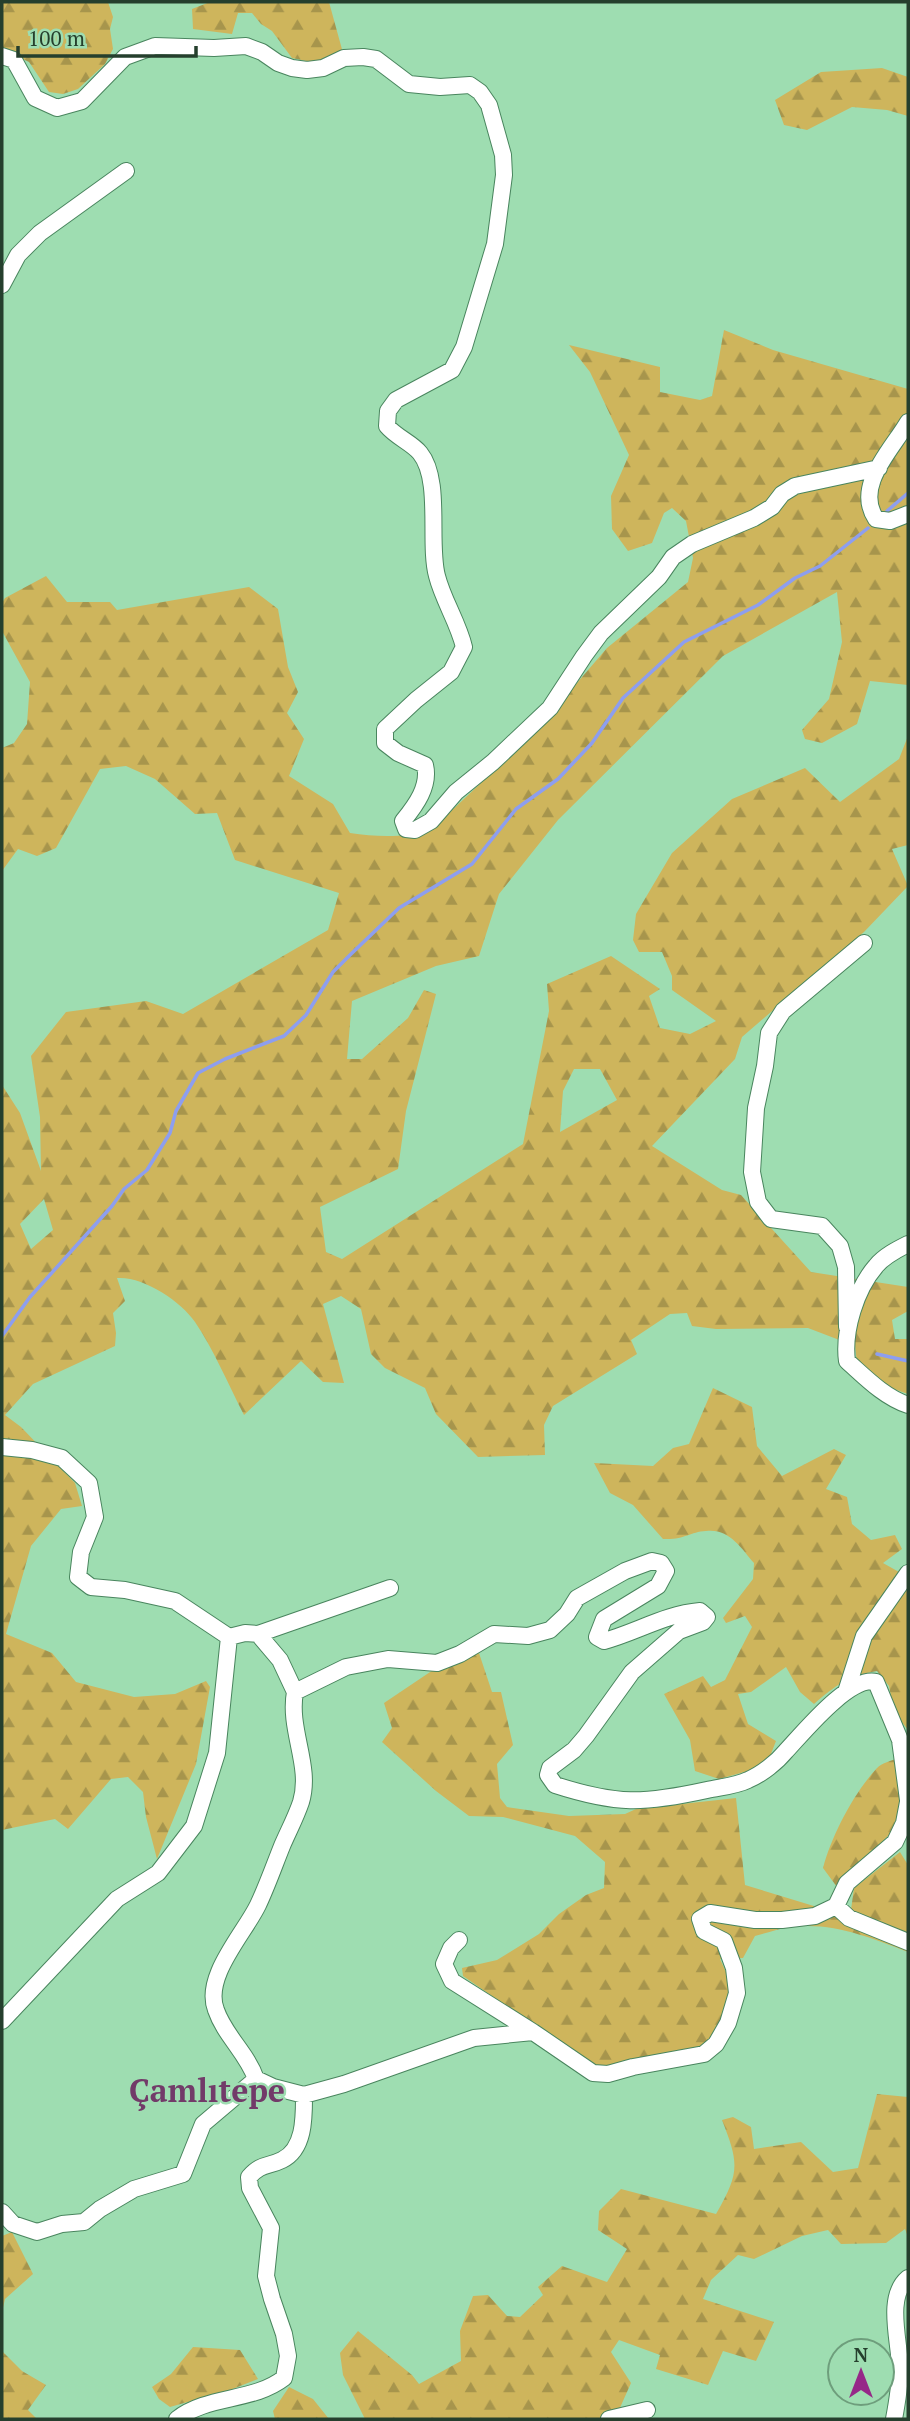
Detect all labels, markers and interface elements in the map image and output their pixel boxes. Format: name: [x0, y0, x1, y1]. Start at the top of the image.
scale bar: [18, 14, 196, 58]
text: 100 m: [28, 24, 85, 52]
district label: Çamlıtepe: [129, 2069, 285, 2111]
north arrow: [826, 2337, 896, 2407]
text: N: [854, 2342, 869, 2367]

